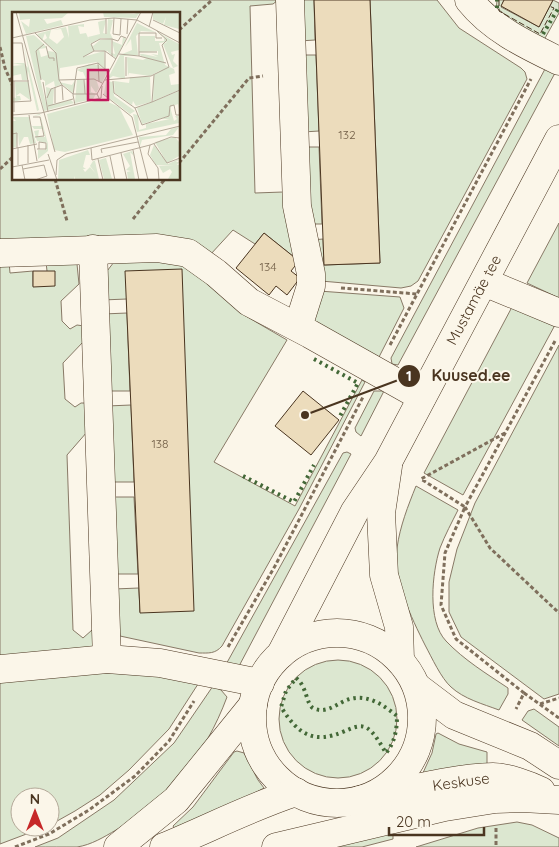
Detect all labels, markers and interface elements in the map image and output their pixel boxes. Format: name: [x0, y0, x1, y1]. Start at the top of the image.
inset map: [12, 12, 180, 180]
house number: 132: [338, 127, 356, 142]
street label: Mustamäe tee: [442, 251, 505, 348]
house number: 134: [259, 259, 277, 274]
callout: Kuused.ee: [396, 360, 520, 391]
text: Kuused.ee: [431, 365, 511, 385]
text: 1: [406, 366, 412, 385]
house number: 138: [151, 436, 169, 451]
street label: Keskuse: [431, 768, 491, 795]
north arrow: [10, 787, 60, 837]
text: N: [30, 790, 40, 808]
scale bar: [389, 804, 484, 836]
text: 20 m: [396, 812, 431, 831]

